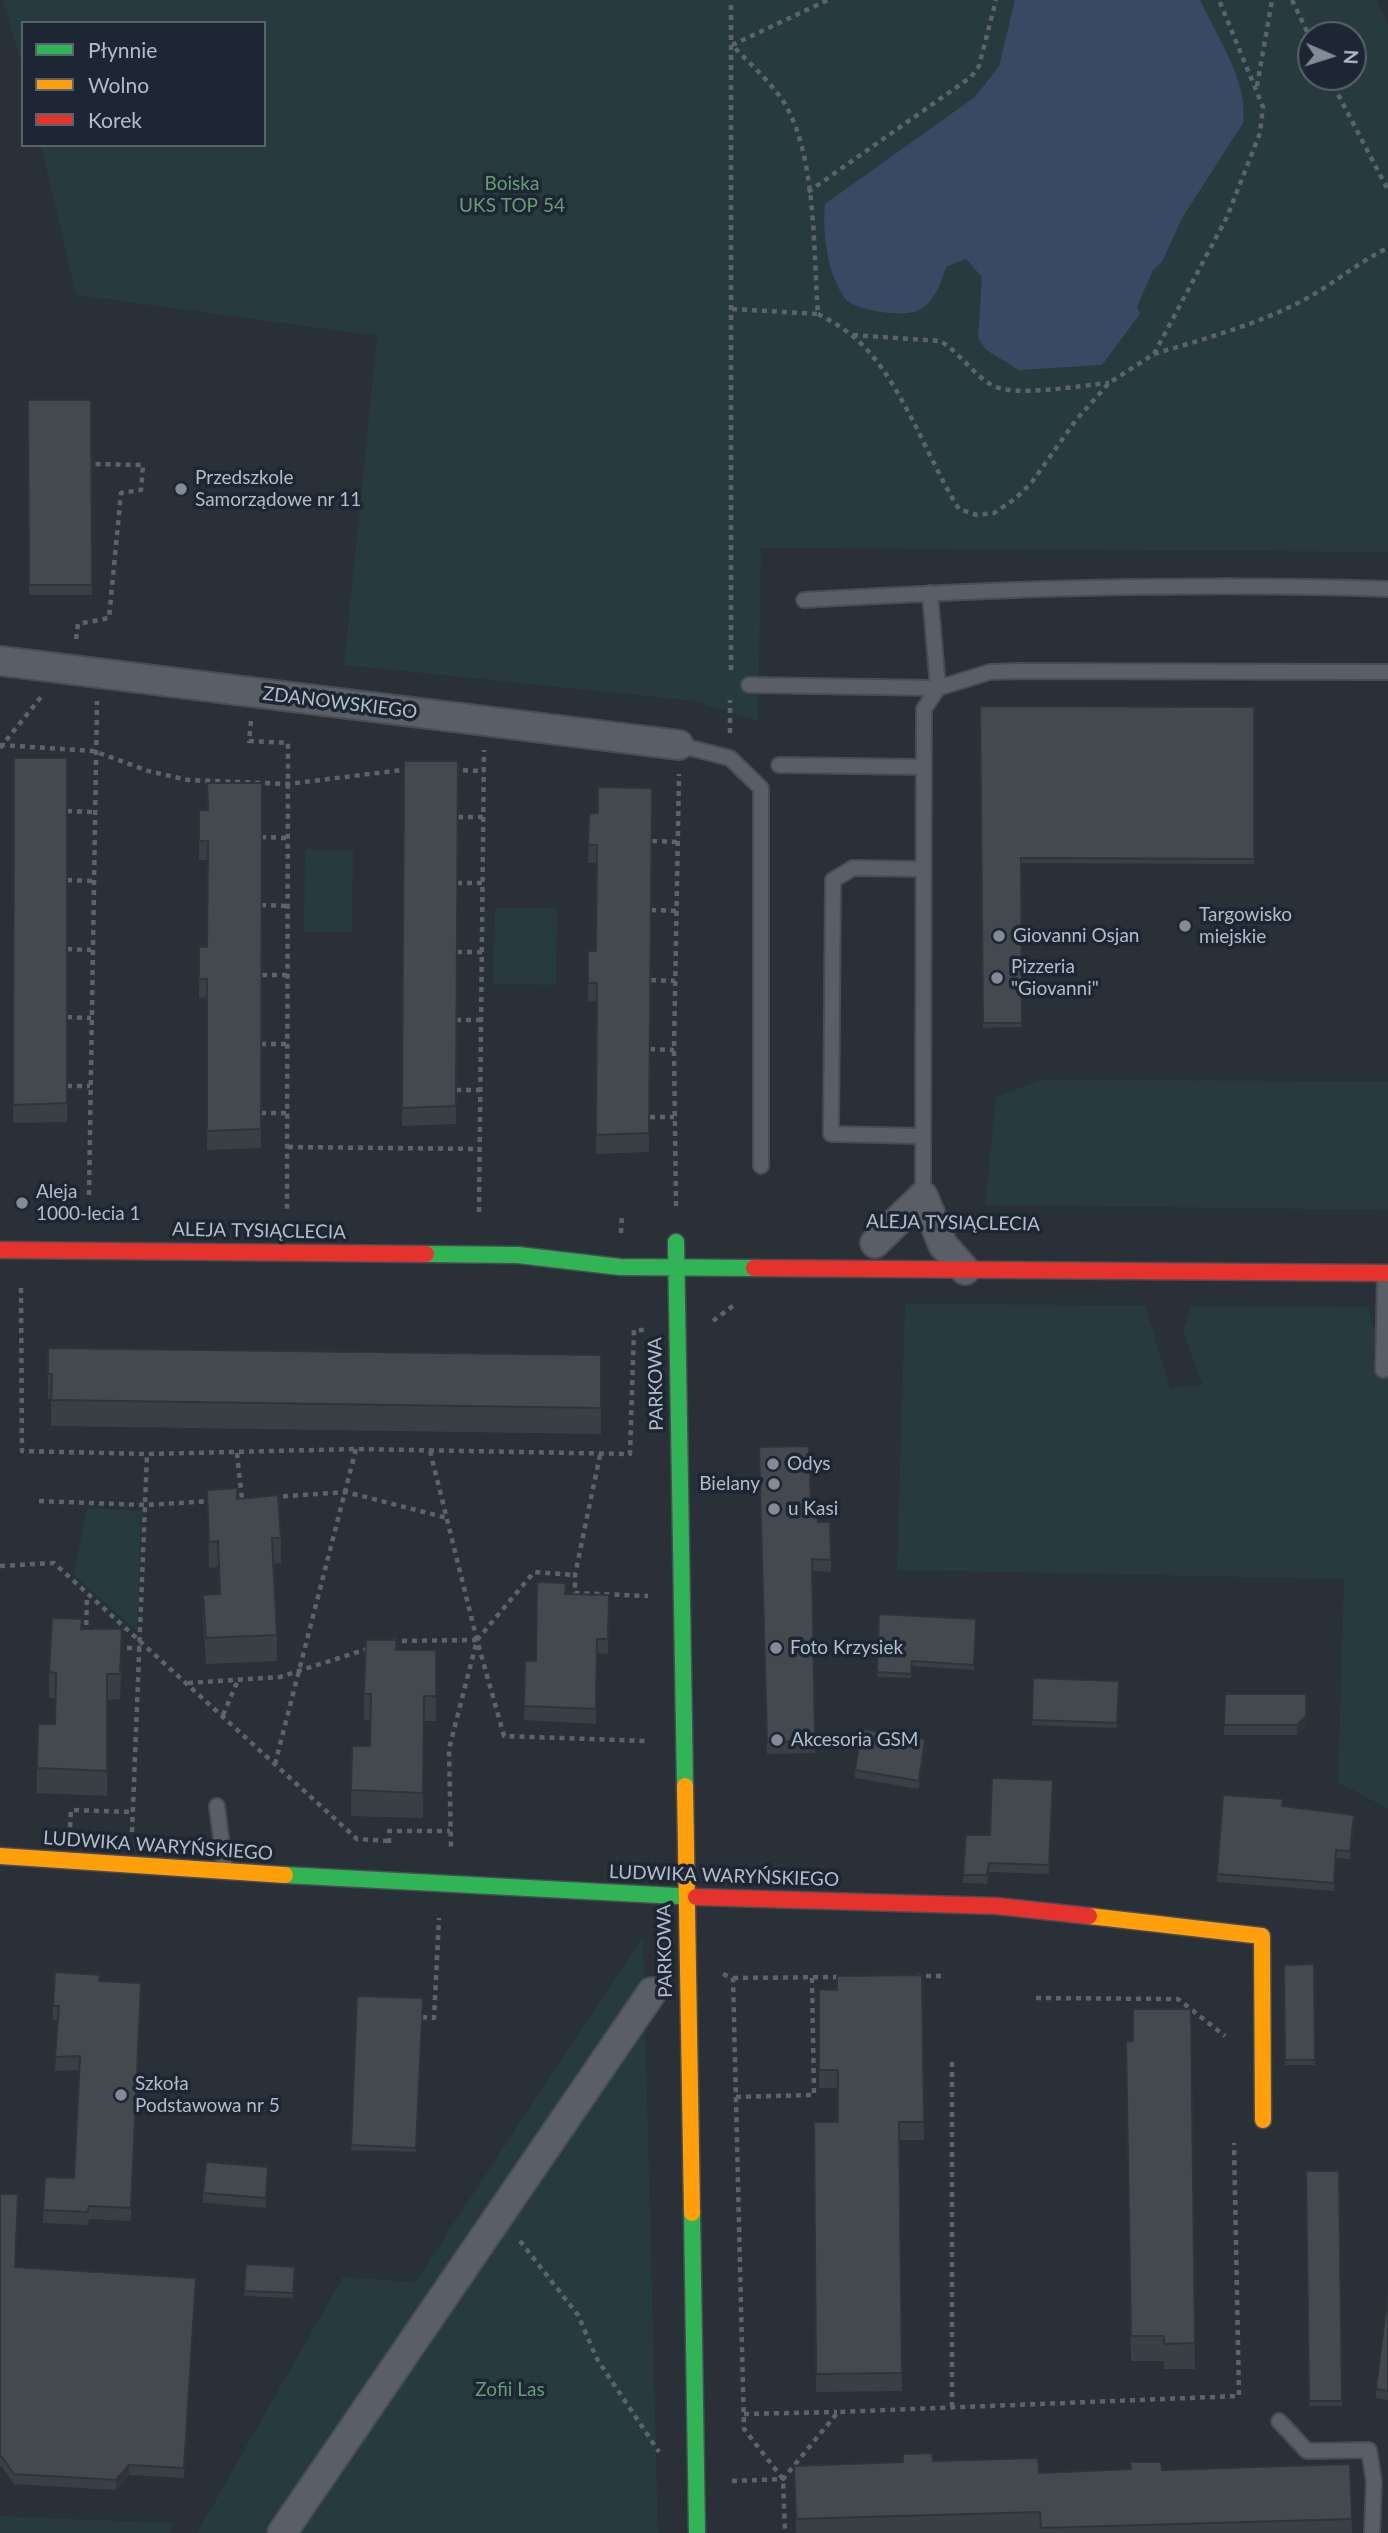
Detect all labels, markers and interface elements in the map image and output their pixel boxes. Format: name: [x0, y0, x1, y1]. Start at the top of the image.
legend: [21, 21, 266, 147]
north arrow: [1297, 21, 1367, 91]
text: Płynnie: [88, 37, 157, 62]
text: N: [1340, 49, 1363, 65]
text: Wolno: [88, 72, 149, 97]
text: Korek: [88, 107, 142, 132]
park label: Boiska UKS TOP 54: [459, 173, 565, 217]
place label: Przedszkole Samorządowe nr 11: [195, 467, 361, 511]
marker: Przedszkole Samorządowe nr 11: [173, 481, 189, 497]
street label: ZDANOWSKIEGO: [261, 682, 419, 724]
place label: Targowisko miejskie: [1199, 904, 1292, 948]
marker: Targowisko miejskie: [1177, 918, 1193, 934]
place label: Giovanni Osjan: [1013, 925, 1139, 947]
marker: Giovanni Osjan: [991, 928, 1007, 944]
place label: Pizzeria "Giovanni": [1011, 956, 1099, 1000]
marker: Pizzeria "Giovanni": [989, 970, 1005, 986]
place label: Aleja 1000-lecia 1: [36, 1181, 141, 1225]
marker: Aleja 1000-lecia 1: [14, 1195, 30, 1211]
street label: ALEJA TYSIĄCLECIA: [866, 1210, 1040, 1236]
street label: ALEJA TYSIĄCLECIA: [172, 1218, 346, 1244]
street label: PARKOWA: [644, 1337, 668, 1431]
place label: Odys: [787, 1453, 831, 1475]
marker: Odys: [765, 1456, 781, 1472]
place label: Bielany: [699, 1473, 760, 1495]
marker: Bielany: [766, 1476, 782, 1492]
place label: u Kasi: [788, 1498, 838, 1520]
marker: u Kasi: [766, 1501, 782, 1517]
place label: Foto Krzysiek: [790, 1637, 903, 1659]
marker: Foto Krzysiek: [768, 1640, 784, 1656]
place label: Akcesoria GSM: [791, 1729, 918, 1751]
marker: Akcesoria GSM: [769, 1732, 785, 1748]
street label: LUDWIKA WARYŃSKIEGO: [42, 1827, 274, 1865]
street label: LUDWIKA WARYŃSKIEGO: [609, 1861, 839, 1891]
street label: PARKOWA: [653, 1904, 677, 1998]
place label: Szkoła Podstawowa nr 5: [135, 2073, 280, 2117]
marker: Szkoła Podstawowa nr 5: [113, 2087, 129, 2103]
park label: Zofii Las: [475, 2379, 545, 2401]

